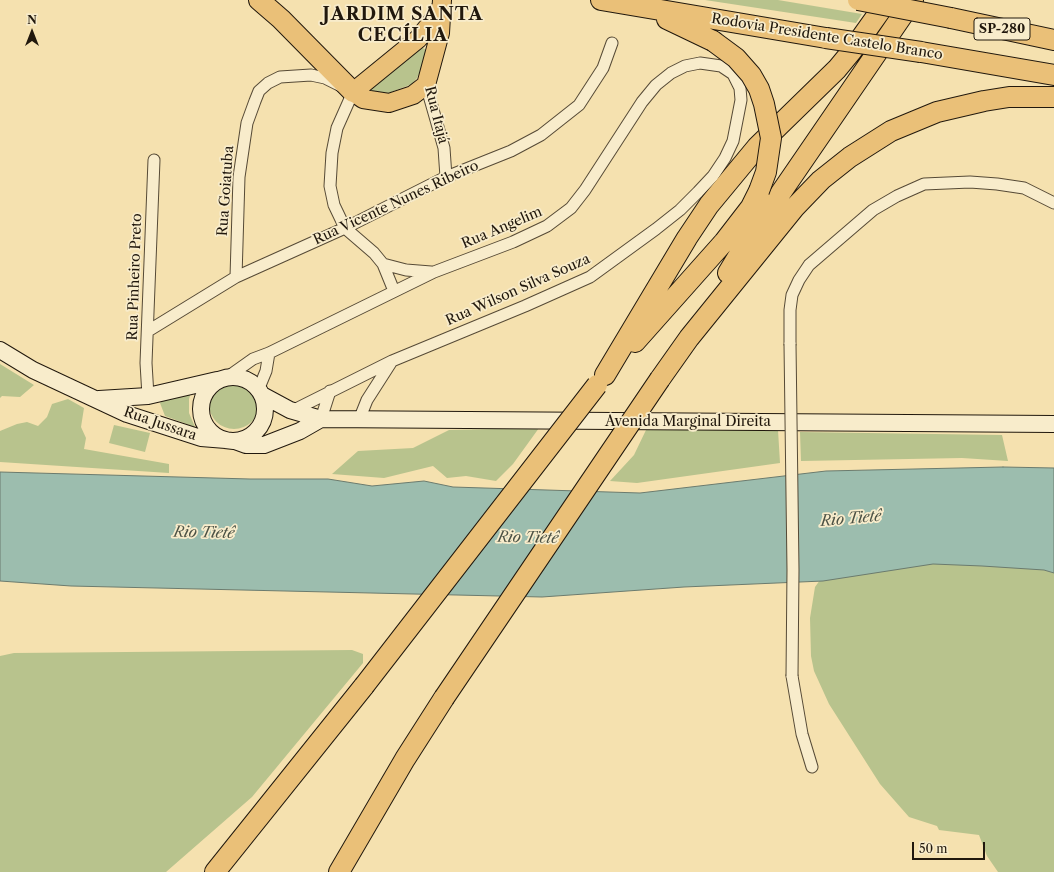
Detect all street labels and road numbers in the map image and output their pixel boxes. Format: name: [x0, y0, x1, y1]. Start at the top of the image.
street label: Rodovia Presidente Castelo Branco: [710, 10, 944, 64]
road number: SP-280: [974, 18, 1030, 40]
street label: Rua Itajá: [421, 84, 451, 146]
street label: Rua Goiatuba: [214, 145, 238, 237]
street label: Rua Vicente Nunes Ribeiro: [311, 157, 481, 249]
street label: Rua Angelim: [459, 204, 545, 252]
street label: Rua Pinheiro Preto: [124, 213, 146, 341]
street label: Rua Wilson Silva Souza: [443, 251, 593, 329]
street label: Rua Jussara: [121, 404, 199, 444]
street label: Avenida Marginal Direita: [605, 414, 771, 430]

